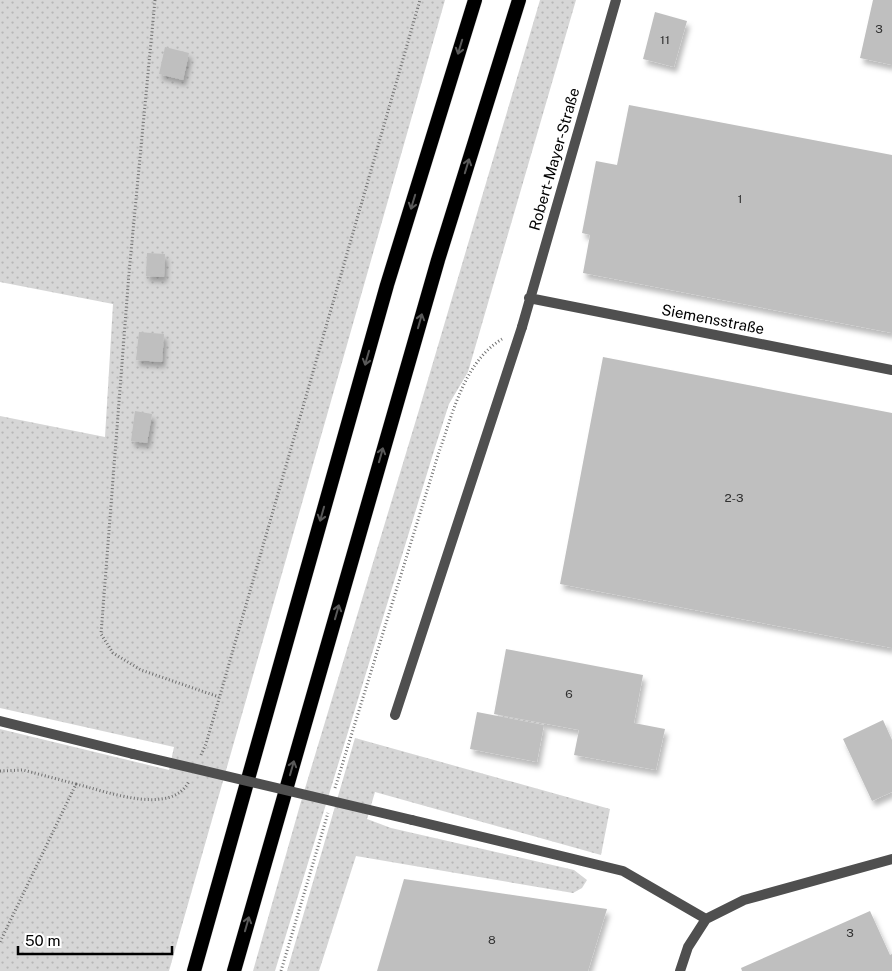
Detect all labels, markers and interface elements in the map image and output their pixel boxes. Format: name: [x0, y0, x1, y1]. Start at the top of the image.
house number: 3: [875, 22, 883, 36]
house number: 11: [660, 33, 670, 47]
one-way arrow: [455, 38, 465, 54]
street label: Robert-Mayer-Straße: [525, 86, 583, 232]
one-way arrow: [463, 158, 473, 174]
house number: 1: [738, 192, 742, 206]
one-way arrow: [407, 194, 417, 210]
street label: Siemensstraße: [660, 301, 766, 337]
one-way arrow: [416, 314, 425, 330]
one-way arrow: [361, 349, 371, 365]
one-way arrow: [377, 448, 387, 464]
house number: 2-3: [724, 491, 744, 505]
one-way arrow: [317, 506, 327, 522]
one-way arrow: [332, 604, 342, 620]
house number: 6: [565, 687, 573, 701]
one-way arrow: [288, 760, 297, 776]
one-way arrow: [243, 917, 253, 933]
scale bar: [18, 924, 171, 956]
house number: 3: [846, 926, 854, 940]
text: 50 m: [25, 932, 60, 949]
house number: 8: [488, 933, 496, 947]

